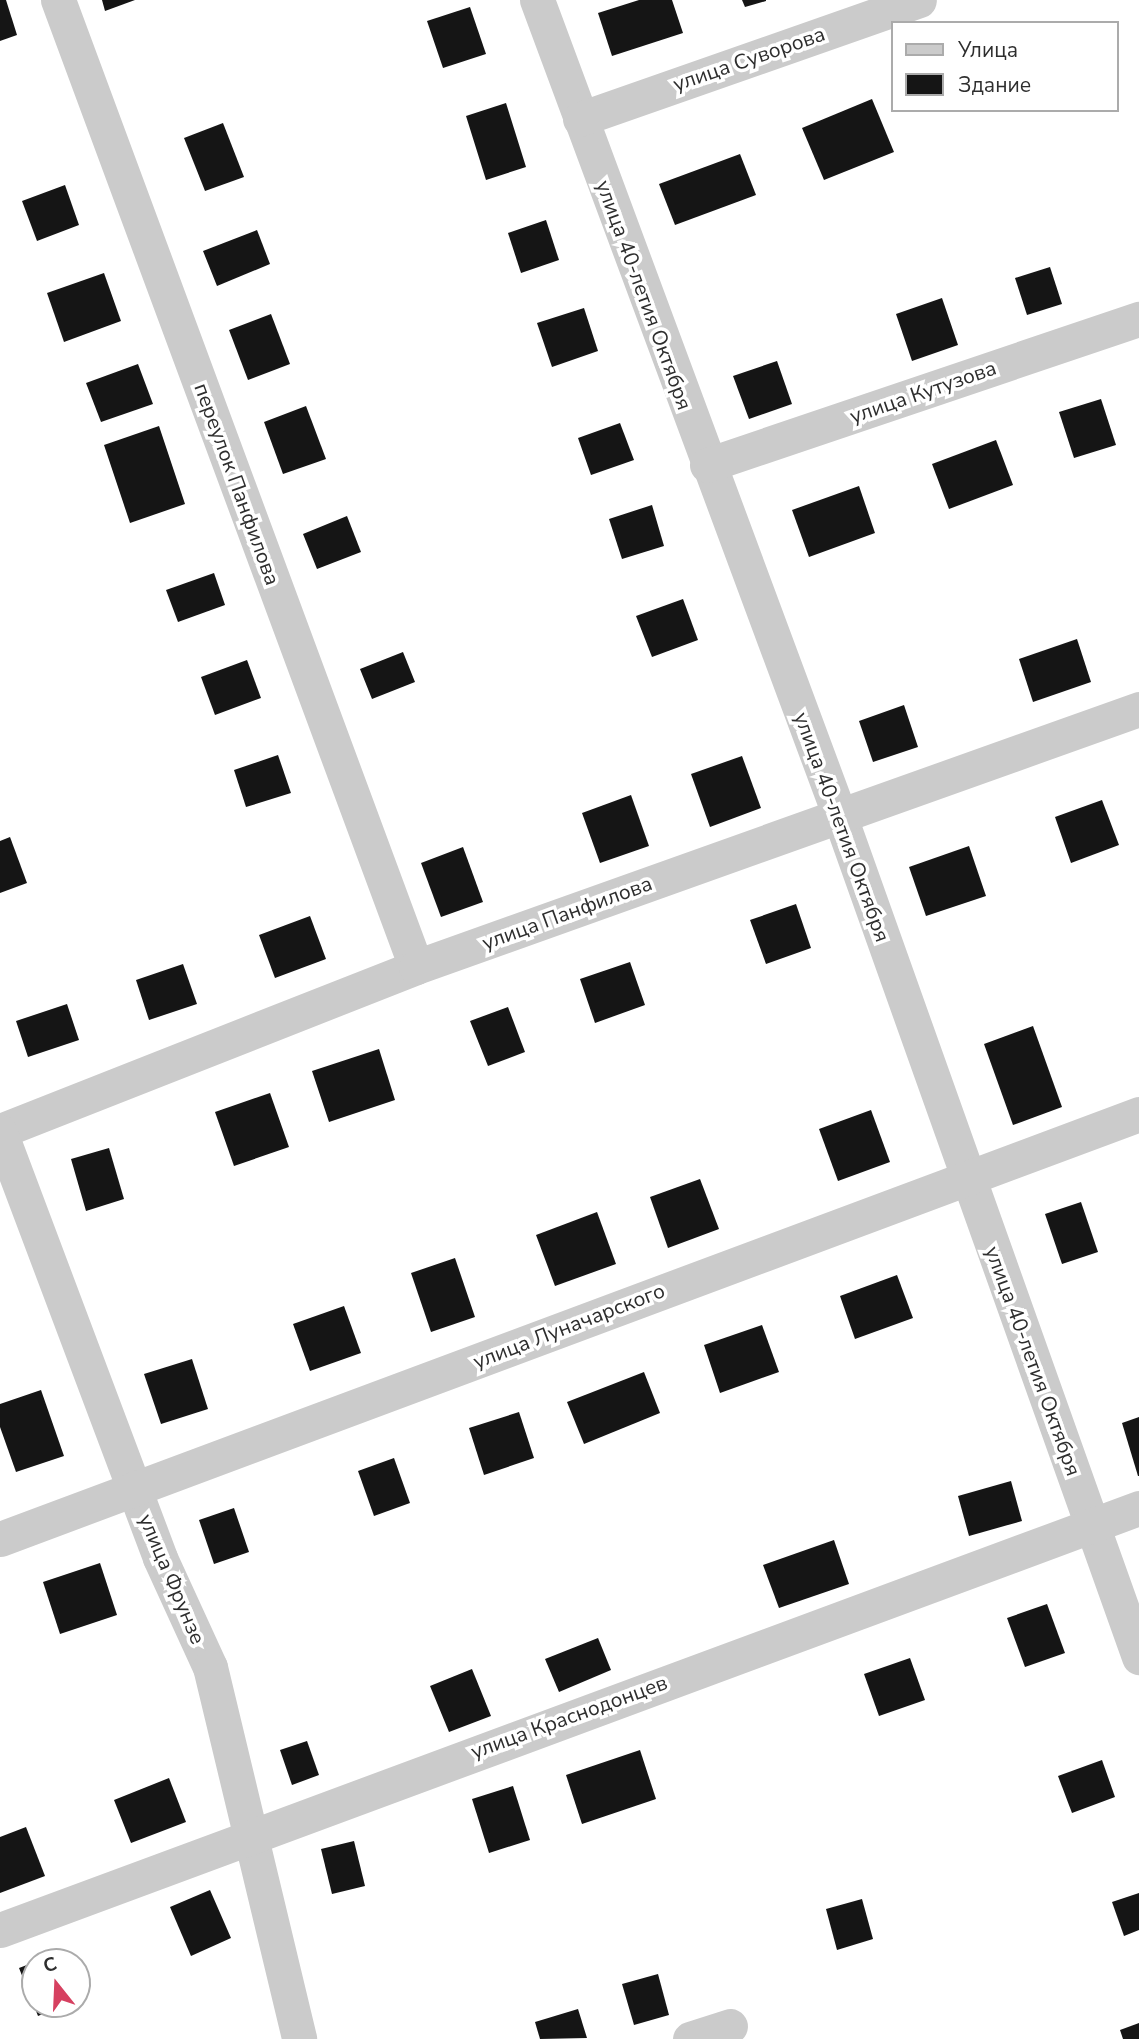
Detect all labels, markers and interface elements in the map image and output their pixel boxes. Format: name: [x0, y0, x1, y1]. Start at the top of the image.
street label: улица Суворова: [670, 21, 828, 97]
legend: [890, 21, 1118, 112]
text: Улица: [958, 36, 1018, 64]
text: Здание: [958, 71, 1031, 99]
street label: улица 40-летия Октября: [591, 177, 697, 413]
street label: улица Кутузова: [846, 355, 1000, 429]
street label: переулок Панфилова: [189, 379, 285, 589]
street label: улица 40-летия Октября: [789, 709, 895, 945]
street label: улица Панфилова: [478, 871, 656, 955]
street label: улица 40-летия Октября: [980, 1243, 1086, 1479]
street label: улица Луначарского: [470, 1278, 668, 1374]
street label: улица Фрунзе: [133, 1510, 211, 1648]
street label: улица Краснодонцев: [467, 1670, 671, 1764]
north arrow: [21, 1948, 91, 2018]
text: С: [40, 1951, 60, 1979]

